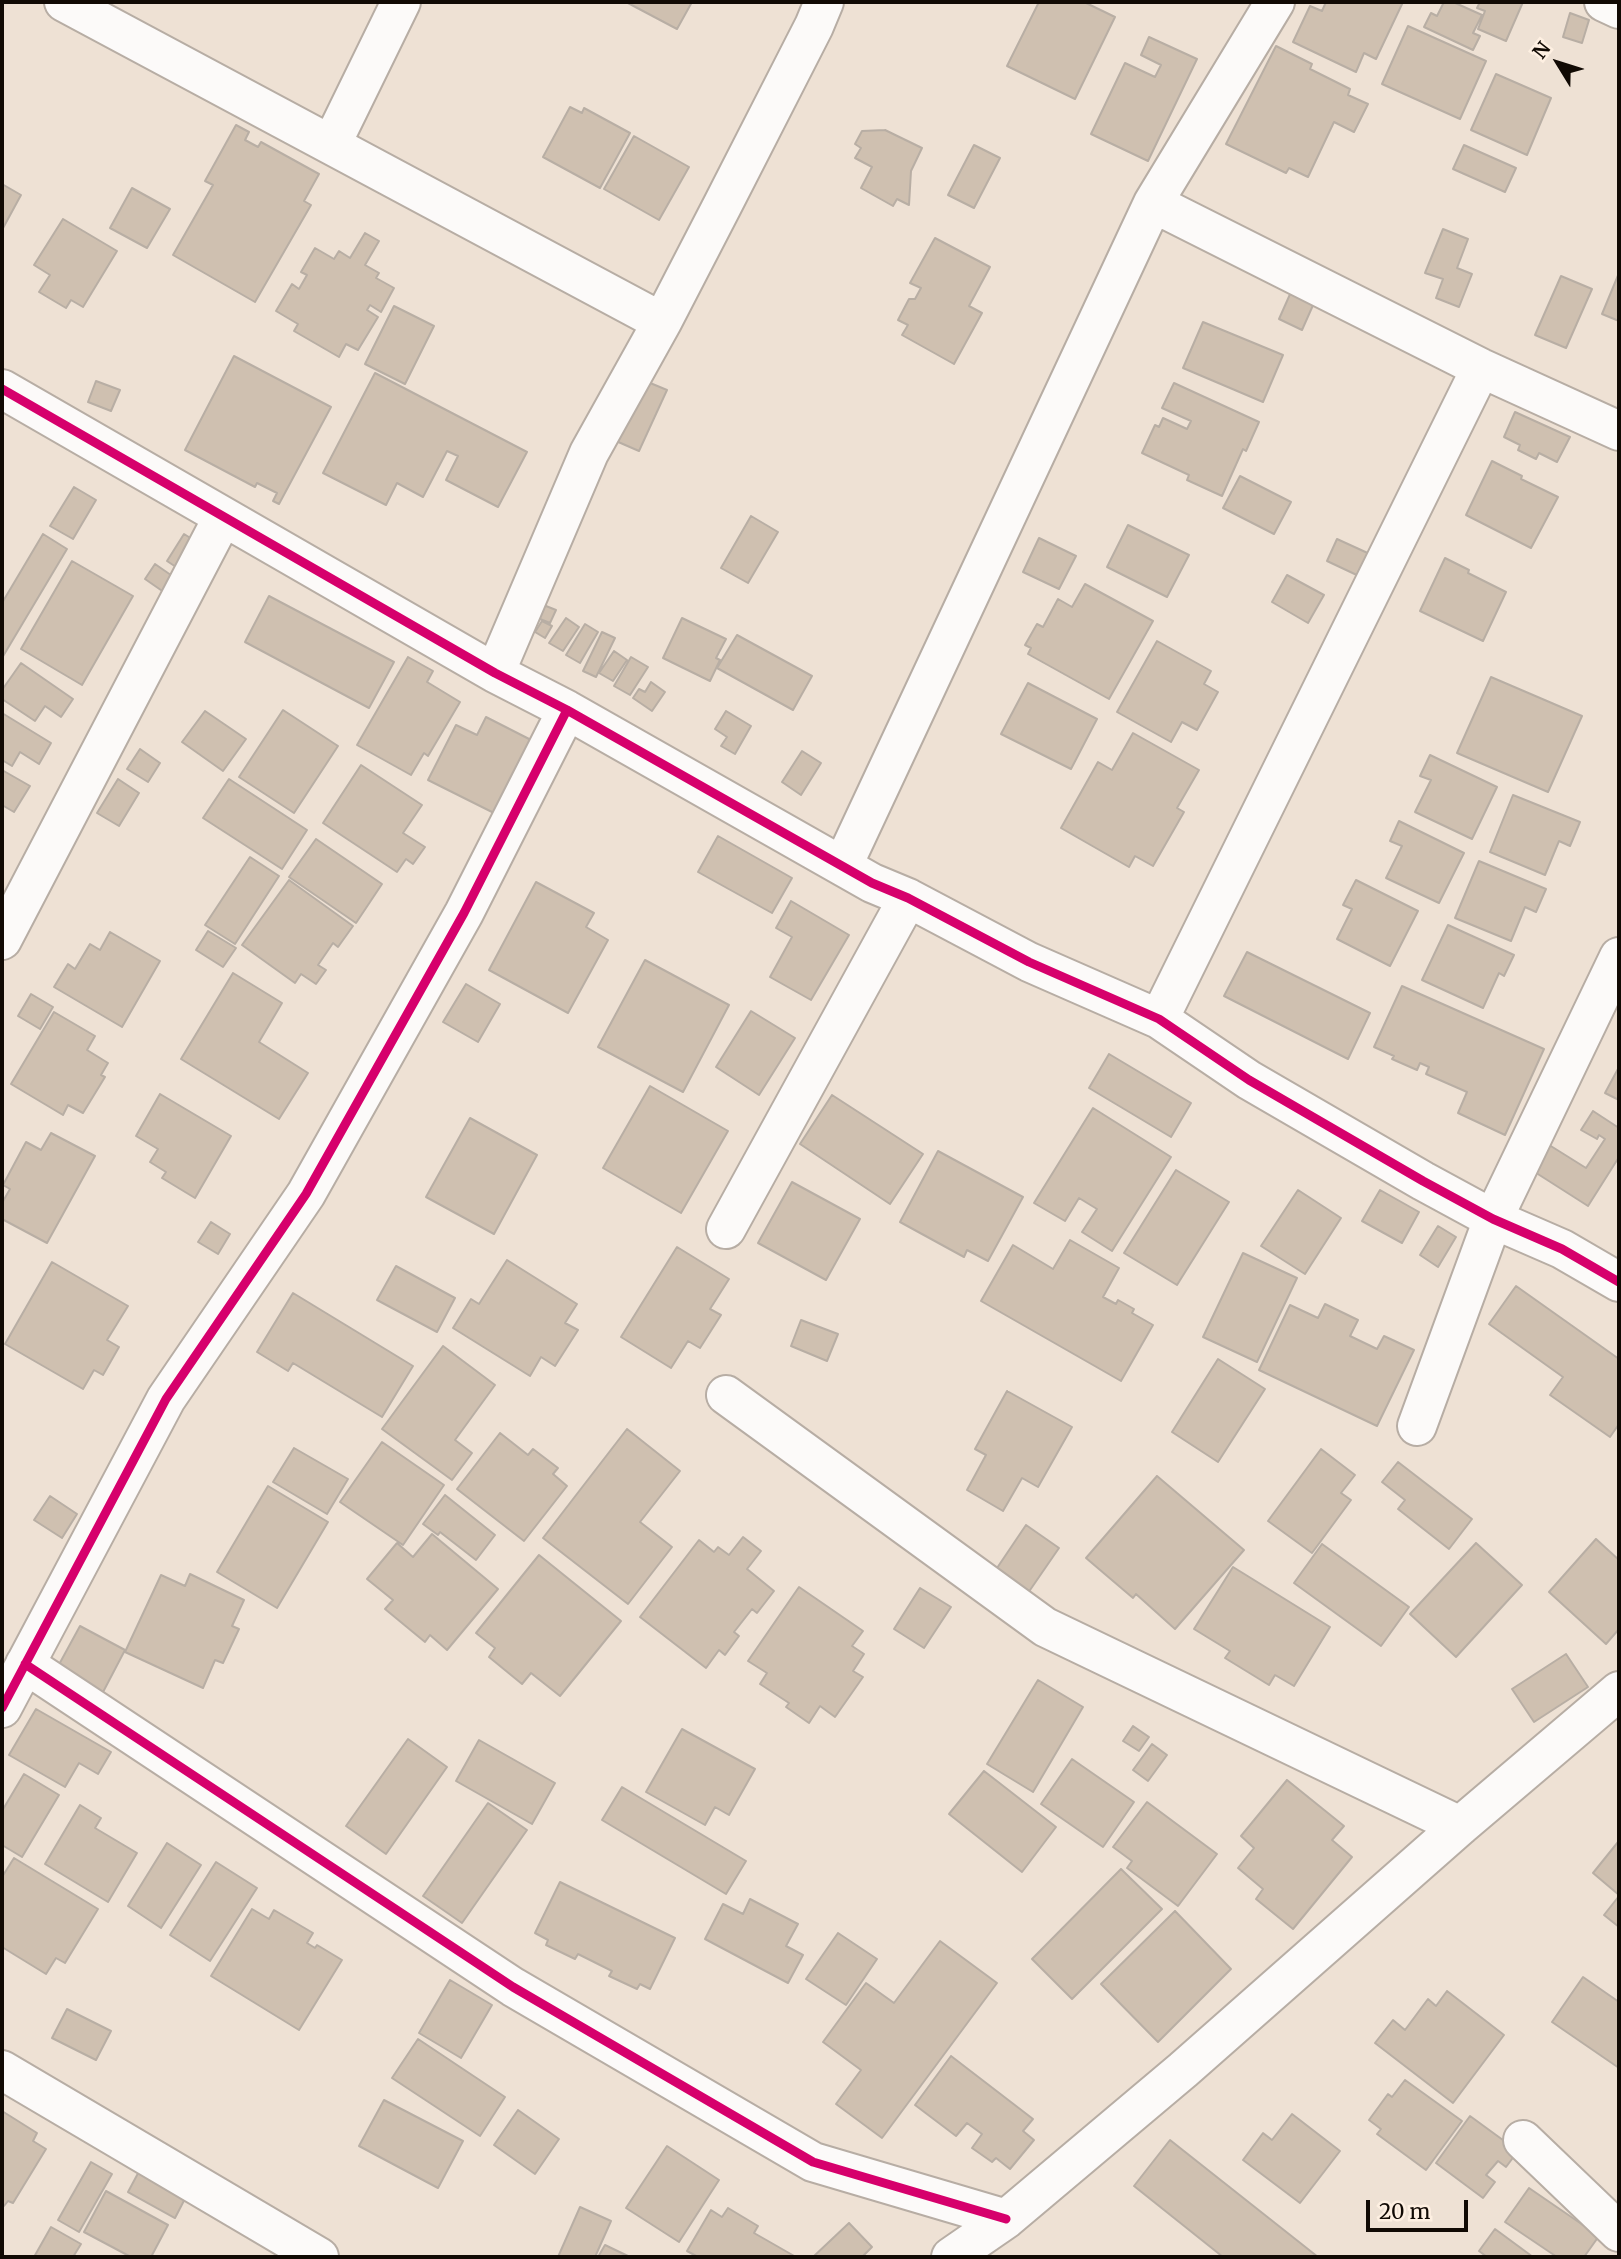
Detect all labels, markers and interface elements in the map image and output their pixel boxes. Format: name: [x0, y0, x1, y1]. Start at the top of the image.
north arrow: [1523, 28, 1593, 98]
text: N: [1527, 37, 1556, 63]
scale bar: [1369, 2186, 1470, 2230]
text: 20 m: [1379, 2198, 1430, 2225]

